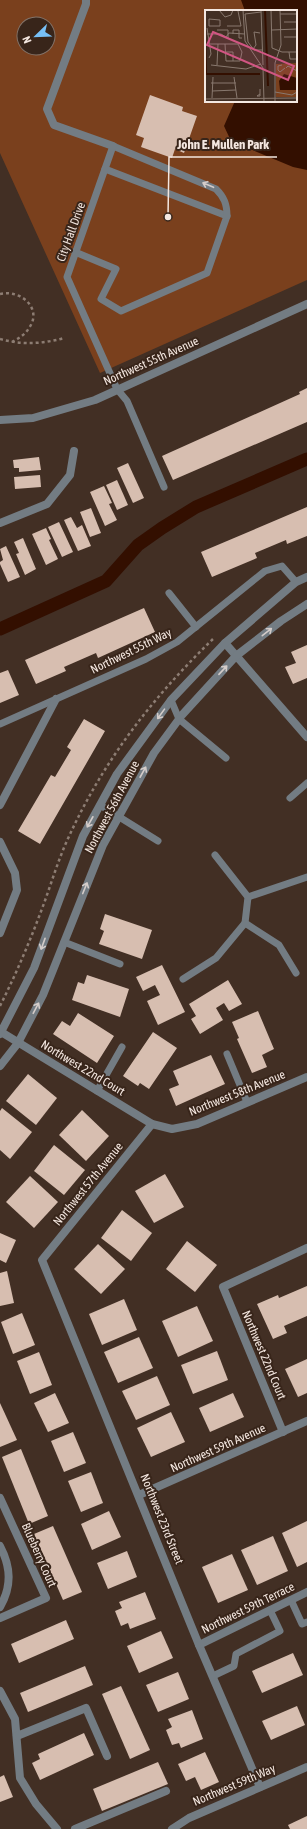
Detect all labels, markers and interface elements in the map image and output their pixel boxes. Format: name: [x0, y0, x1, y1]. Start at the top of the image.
inset map: [205, 10, 297, 102]
north arrow: [16, 16, 56, 56]
text: N: [20, 35, 34, 45]
callout: John E. Mullen Park: [169, 132, 277, 157]
text: John E. Mullen Park: [176, 137, 269, 152]
one-way arrow: [203, 181, 215, 189]
street label: City Hall Drive: [54, 200, 88, 264]
street label: Northwest 55th Avenue: [101, 334, 201, 388]
street label: Northwest 55th Way: [88, 625, 174, 677]
one-way arrow: [262, 628, 273, 636]
one-way arrow: [218, 665, 228, 675]
one-way arrow: [157, 708, 165, 719]
street label: Northwest 56th Avenue: [82, 758, 142, 856]
one-way arrow: [140, 766, 148, 778]
one-way arrow: [86, 816, 94, 828]
one-way arrow: [82, 883, 90, 895]
one-way arrow: [39, 937, 47, 949]
one-way arrow: [33, 1003, 40, 1015]
street label: Northwest 22nd Court: [39, 1037, 128, 1099]
street label: Northwest 58th Avenue: [187, 1067, 287, 1119]
street label: Northwest 57th Avenue: [50, 1140, 126, 1228]
street label: Northwest 22nd Court: [239, 1308, 289, 1402]
street label: Northwest 59th Avenue: [168, 1421, 268, 1475]
street label: Northwest 23rd Street: [138, 1472, 187, 1566]
street label: Blueberry Court: [19, 1521, 60, 1590]
street label: Northwest 59th Terrace: [199, 1579, 297, 1637]
street label: Northwest 59th Way: [191, 1761, 277, 1809]

